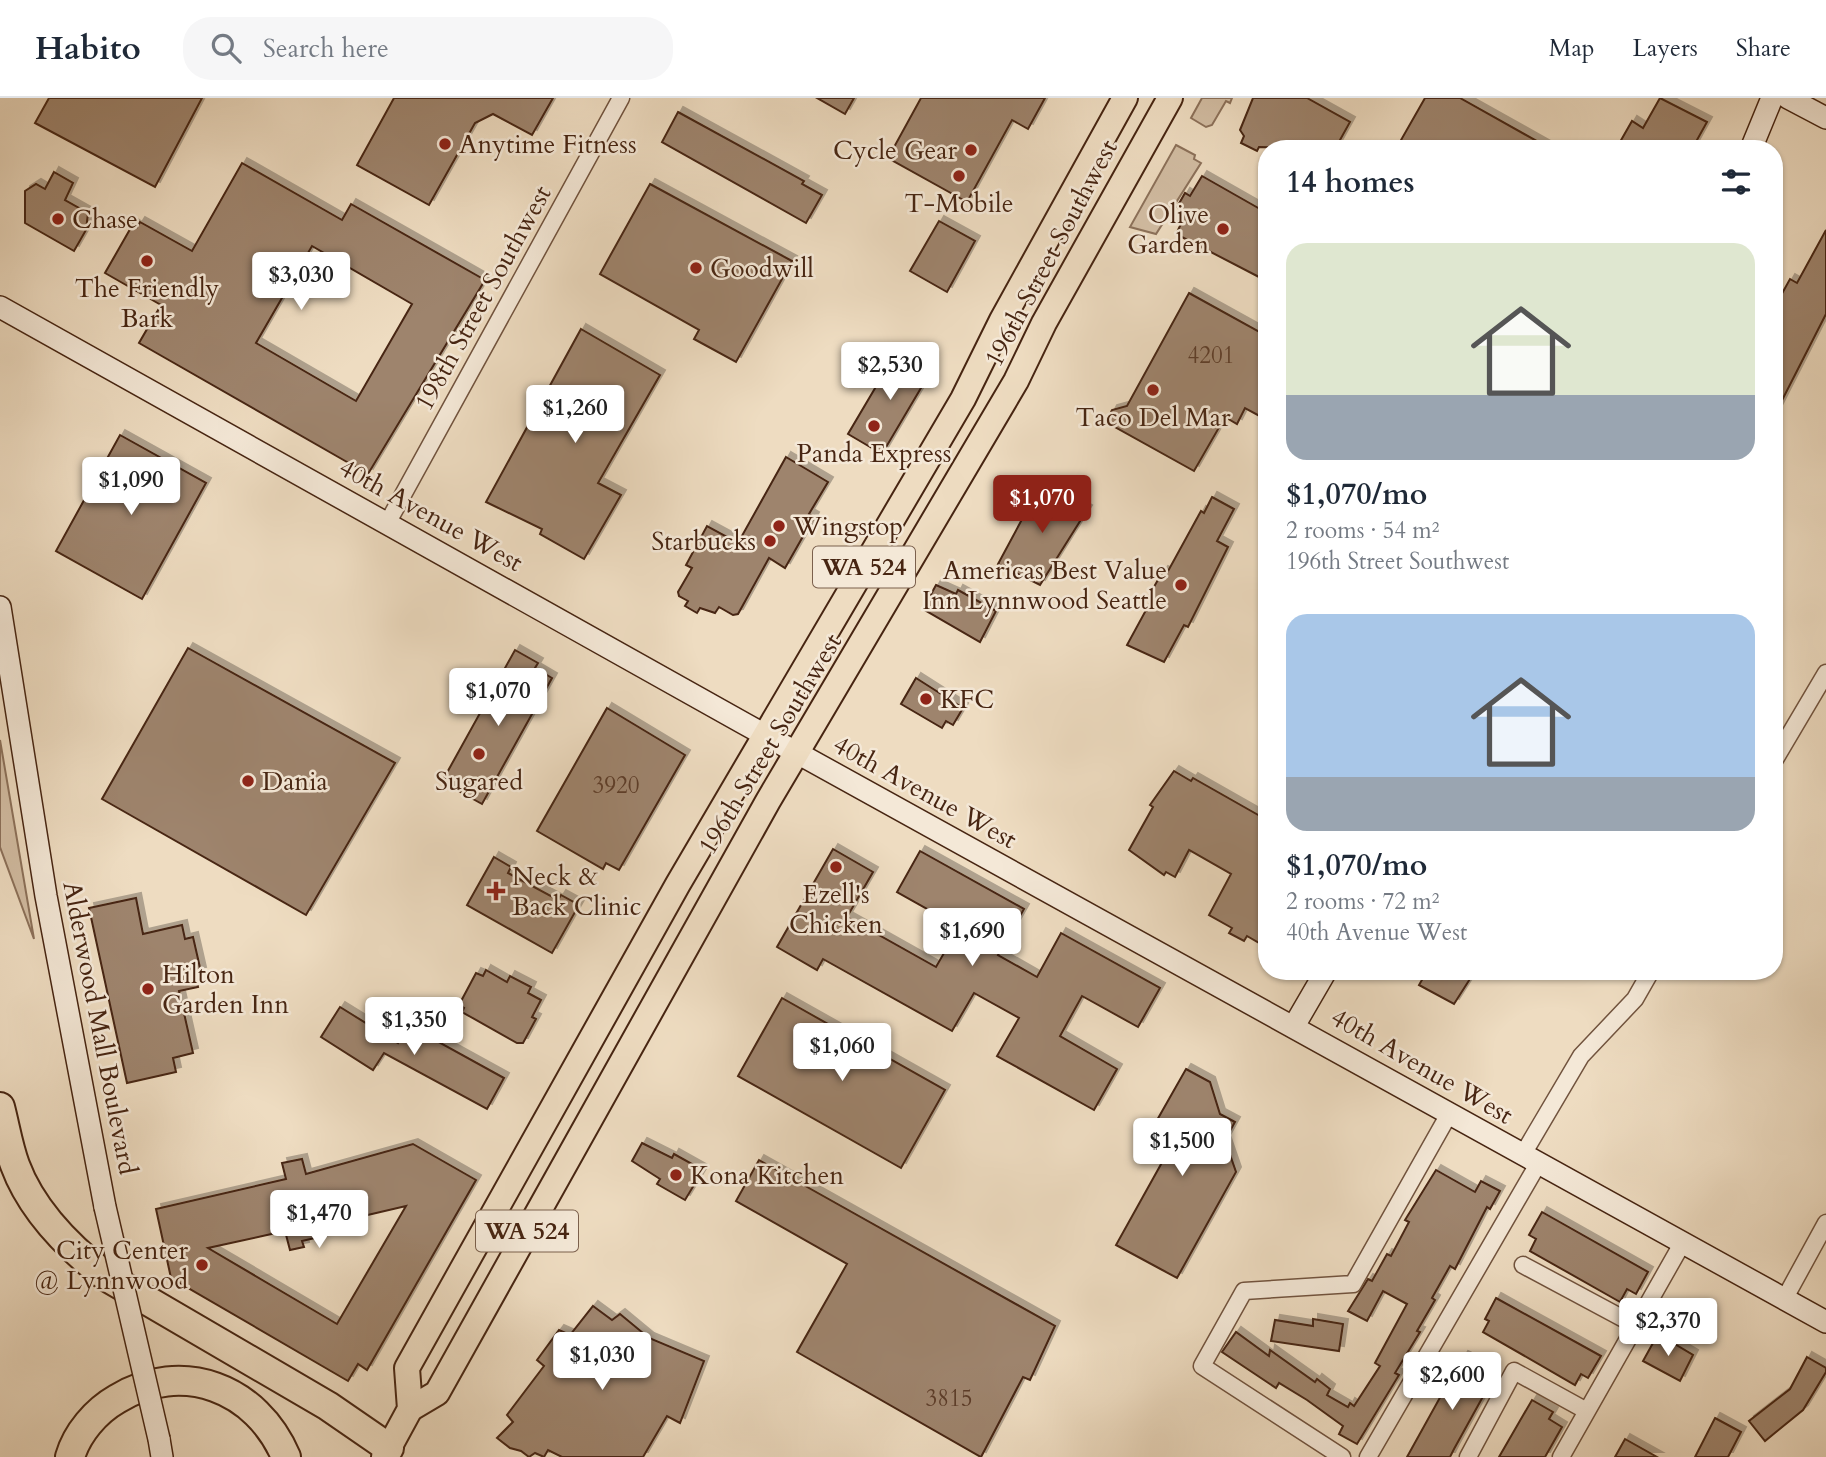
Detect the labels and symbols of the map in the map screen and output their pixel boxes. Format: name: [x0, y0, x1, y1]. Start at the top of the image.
place label: Anytime Fitness: [459, 127, 637, 162]
place label: Cycle Gear: [833, 133, 958, 168]
street label: 196th Street Southwest: [976, 133, 1126, 373]
marker: Anytime Fitness: [437, 136, 453, 152]
marker: Cycle Gear: [963, 142, 979, 158]
marker: T-Mobile: [951, 168, 967, 184]
street label: 198th Street Southwest: [407, 179, 559, 417]
place label: T-Mobile: [905, 186, 1013, 221]
place label: Olive Garden: [1127, 197, 1209, 262]
place label: Chase: [72, 202, 138, 237]
marker: Chase: [50, 211, 66, 227]
marker: Olive Garden: [1215, 221, 1231, 237]
place label: Goodwill: [710, 251, 814, 286]
pin: $3,030: [244, 252, 358, 312]
marker: The Friendly Bark: [139, 253, 155, 269]
marker: Goodwill: [688, 260, 704, 276]
place label: The Friendly Bark: [75, 271, 220, 336]
house number: 4201: [1187, 340, 1235, 371]
pin: $2,530: [833, 342, 947, 402]
marker: Taco Del Mar: [1145, 382, 1161, 398]
pin: $1,260: [518, 386, 632, 445]
place label: Taco Del Mar: [1076, 400, 1231, 435]
marker: Panda Express: [866, 418, 882, 434]
place label: Panda Express: [797, 436, 951, 471]
street label: 40th Avenue West: [333, 450, 529, 580]
pin: $1,090: [74, 458, 188, 517]
pin: $1,070: [985, 476, 1099, 535]
place label: Wingstop: [792, 509, 903, 544]
marker: Wingstop: [771, 518, 787, 534]
place label: Starbucks: [651, 524, 756, 559]
marker: Starbucks: [762, 533, 778, 549]
road number: WA 524: [813, 546, 915, 588]
place label: Americas Best Value Inn Lynnwood Seattle: [922, 553, 1167, 618]
marker: Americas Best Value Inn Lynnwood Seattle: [1173, 577, 1189, 593]
street label: 196th Street Southwest: [690, 627, 850, 861]
pin: $1,070: [441, 668, 555, 728]
place label: KFC: [940, 682, 994, 717]
marker: KFC: [918, 691, 934, 707]
street label: 40th Avenue West: [827, 727, 1023, 857]
marker: Sugared: [471, 746, 487, 762]
place label: Dania: [262, 764, 328, 799]
place label: Sugared: [435, 764, 523, 799]
house number: 3920: [592, 770, 640, 801]
marker: Dania: [240, 773, 256, 789]
place label: Neck & Back Clinic: [512, 859, 641, 924]
marker: Ezell's Chicken: [828, 859, 844, 875]
place label: Ezell's Chicken: [789, 877, 883, 942]
street label: Alderwood Mall Boulevard: [54, 878, 146, 1178]
marker: Neck & Back Clinic: [486, 881, 506, 901]
pin: $1,690: [915, 908, 1029, 968]
place label: Hilton Garden Inn: [162, 957, 289, 1022]
marker: Hilton Garden Inn: [140, 981, 156, 997]
pin: $1,350: [357, 998, 471, 1057]
street label: 40th Avenue West: [1325, 1000, 1519, 1132]
pin: $1,060: [785, 1024, 899, 1083]
pin: $1,500: [1125, 1118, 1239, 1178]
place label: Kona Kitchen: [690, 1158, 844, 1193]
marker: Kona Kitchen: [668, 1167, 684, 1183]
pin: $1,470: [262, 1190, 376, 1250]
road number: WA 524: [476, 1210, 578, 1252]
place label: City Center @ Lynnwood: [34, 1233, 189, 1298]
marker: City Center @ Lynnwood: [194, 1257, 210, 1273]
pin: $2,370: [1611, 1298, 1725, 1358]
pin: $1,030: [545, 1332, 659, 1392]
pin: $2,600: [1395, 1352, 1509, 1412]
house number: 3815: [925, 1383, 973, 1414]

